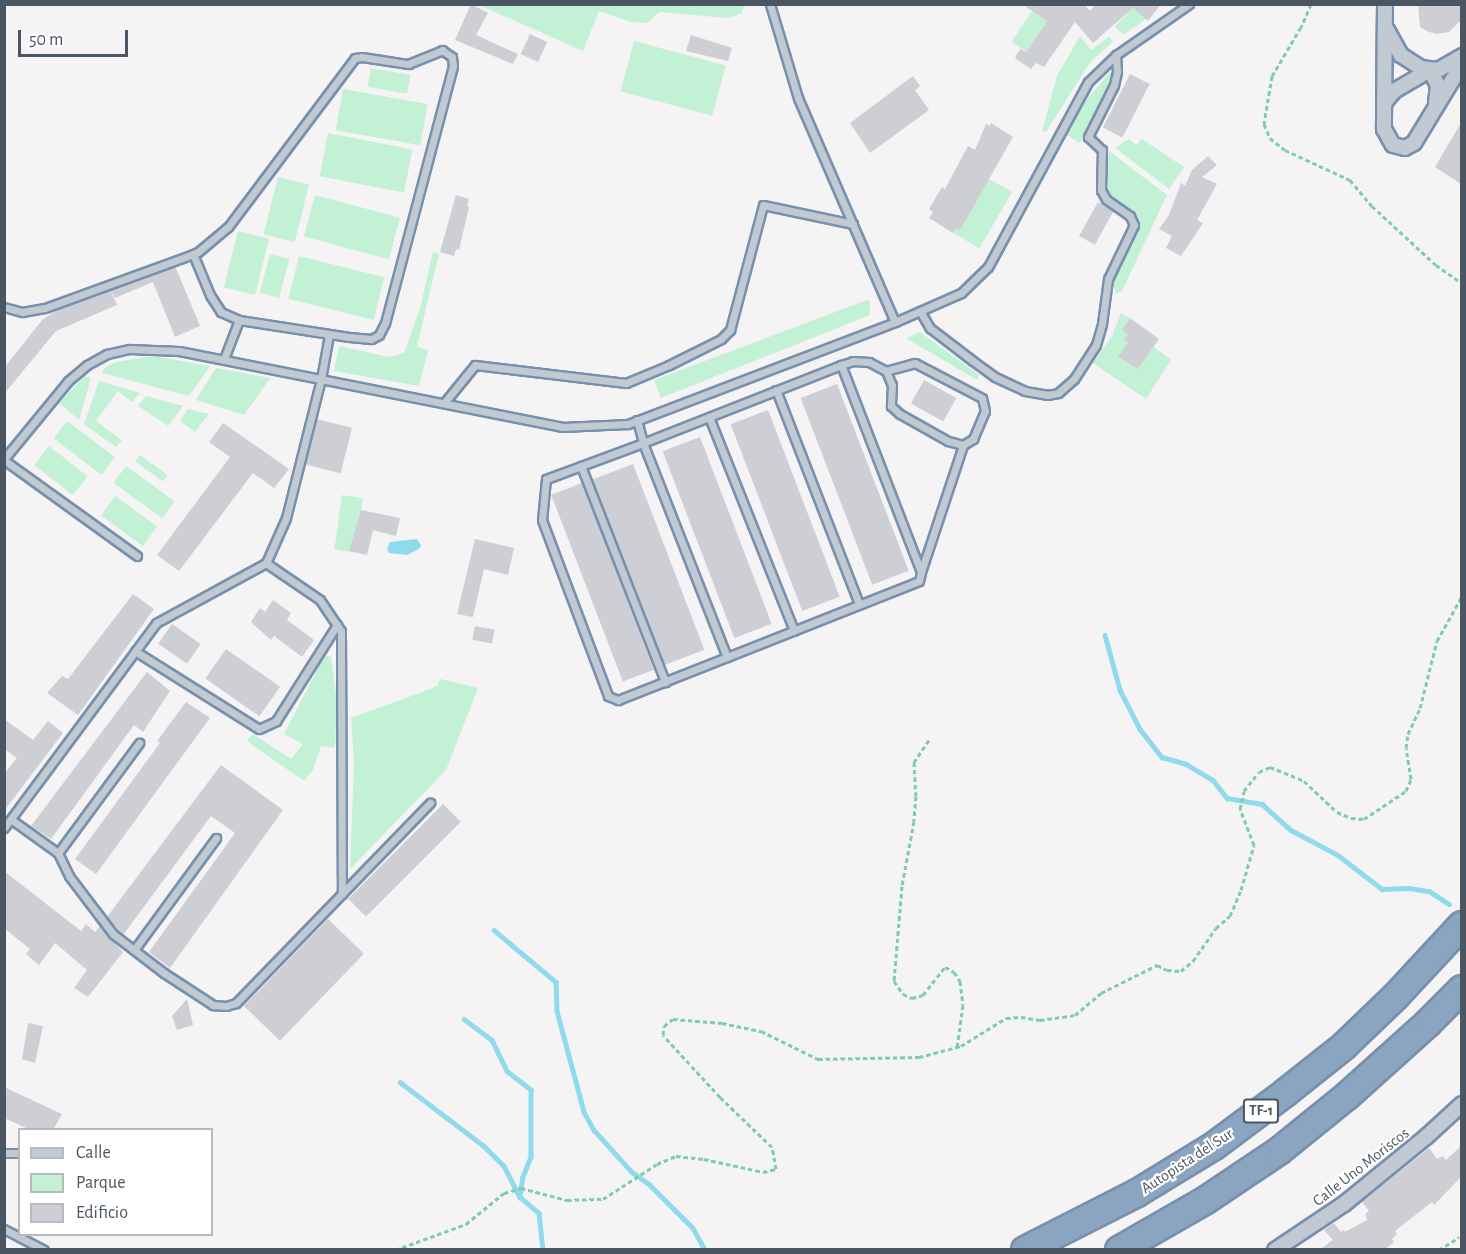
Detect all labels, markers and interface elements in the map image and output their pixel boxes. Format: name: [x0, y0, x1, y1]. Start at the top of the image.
scale bar: [21, 18, 130, 56]
text: 50 m: [29, 31, 63, 49]
road number: TF-1: [1242, 1099, 1280, 1123]
street label: Calle Uno Moriscos: [1309, 1123, 1413, 1211]
street label: Autopista del Sur: [1137, 1124, 1237, 1198]
legend: [18, 1128, 213, 1236]
text: Calle: [76, 1144, 111, 1162]
text: Parque: [76, 1174, 125, 1192]
text: Edificio: [76, 1204, 128, 1222]

